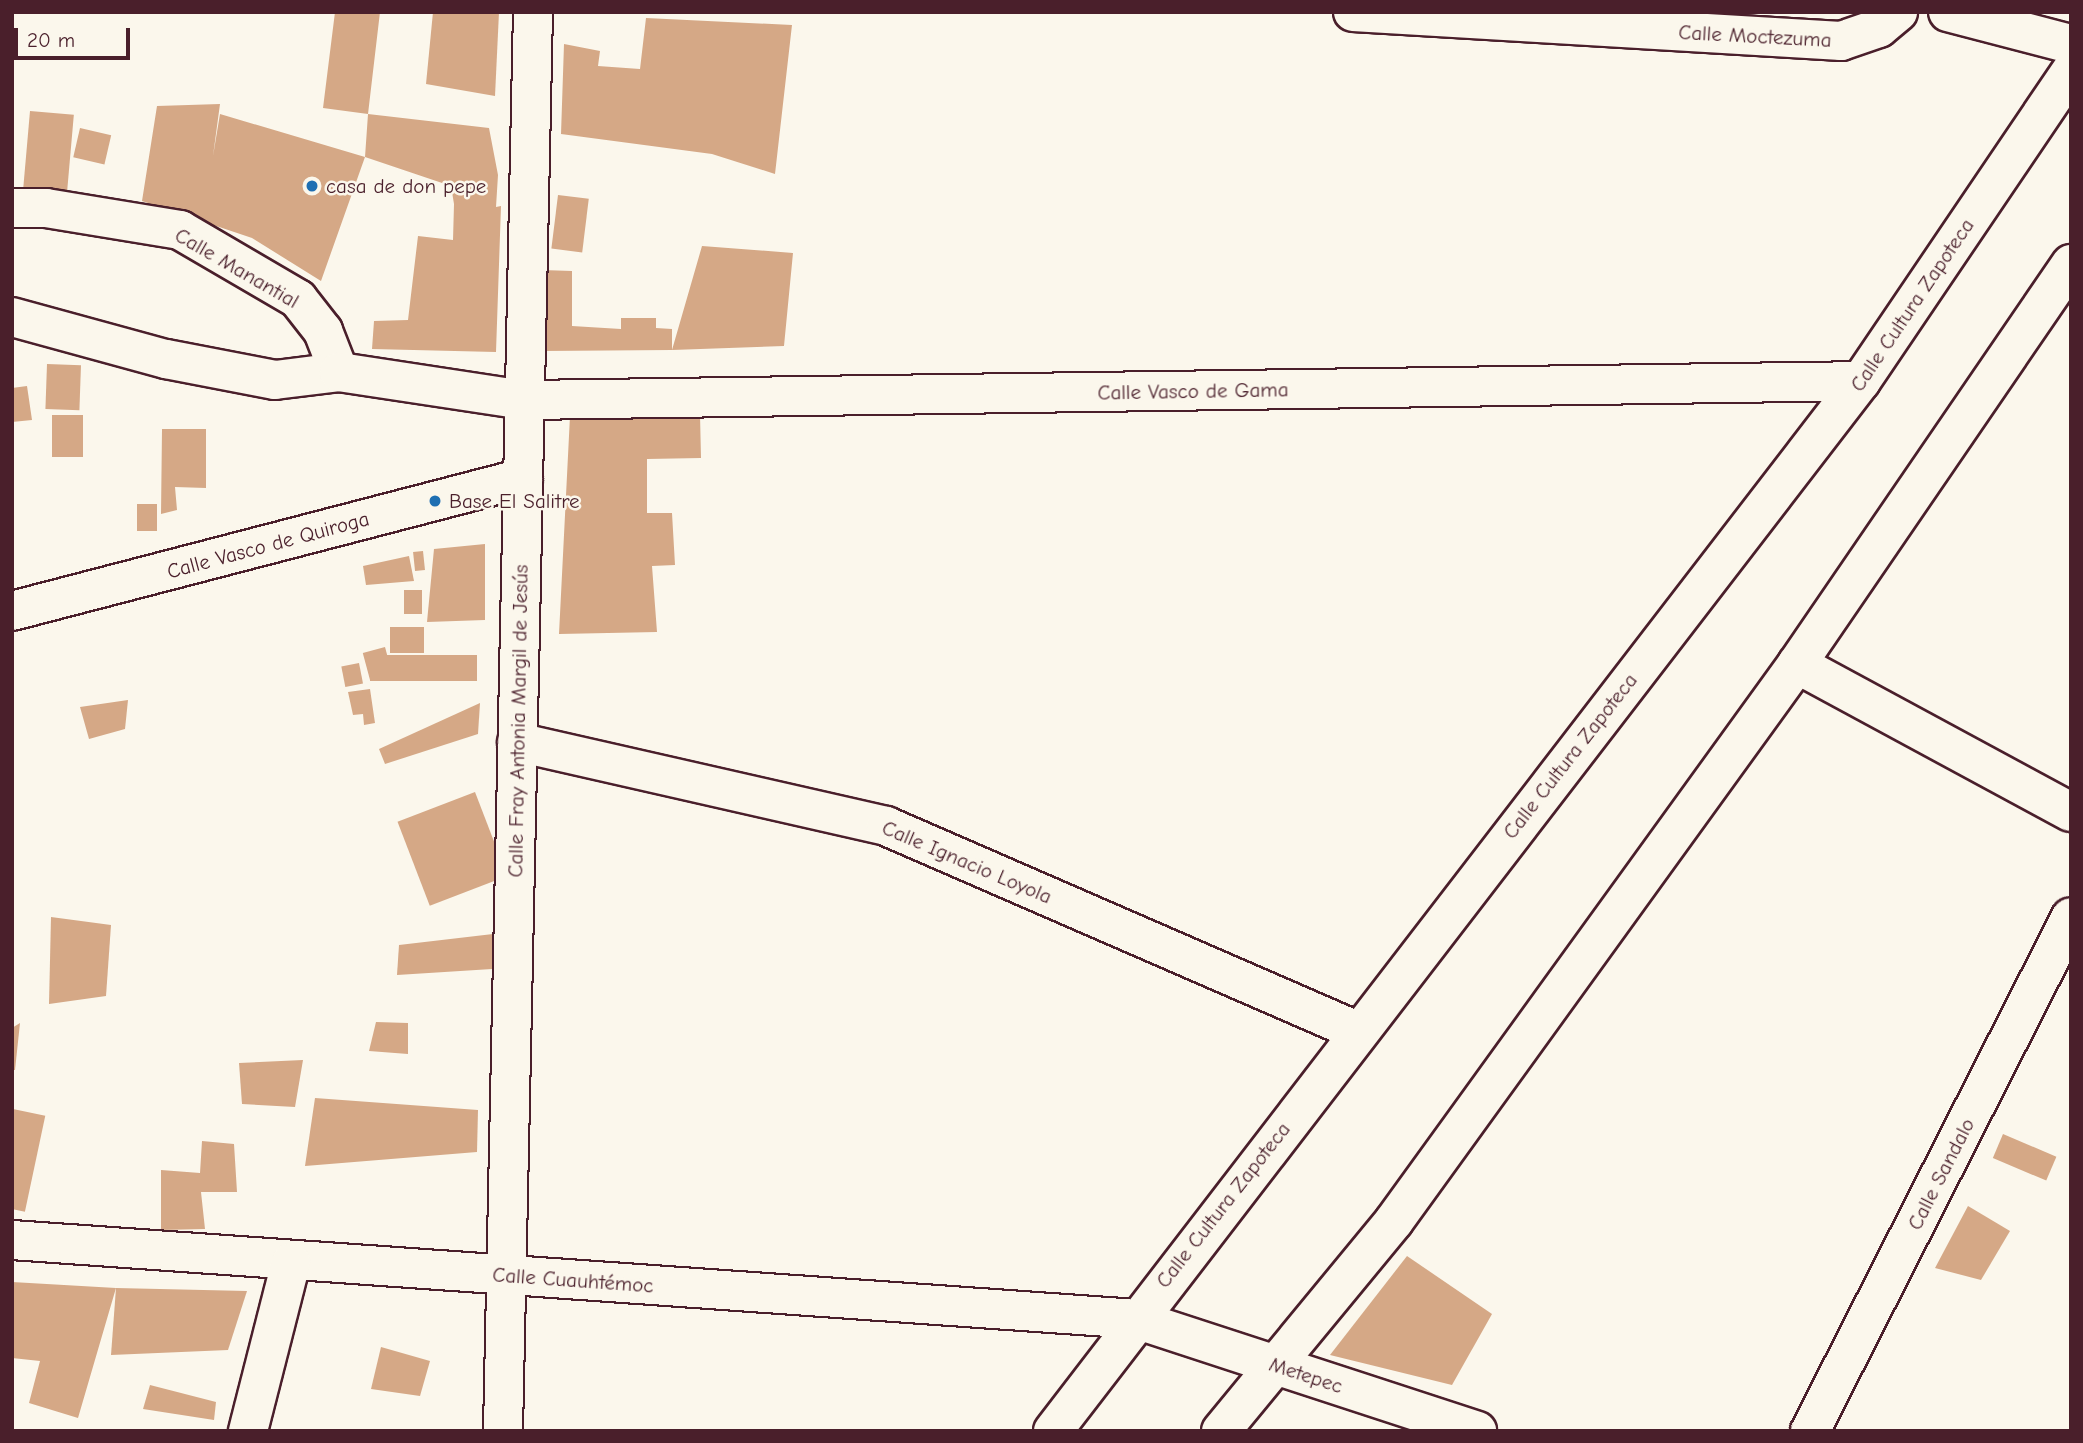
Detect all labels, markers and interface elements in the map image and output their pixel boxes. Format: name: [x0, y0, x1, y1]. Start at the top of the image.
scale bar: [18, 14, 133, 58]
street label: Calle Moctezuma: [1678, 19, 1832, 53]
text: 20 m: [27, 28, 75, 52]
place label: casa de don pepe: [326, 173, 486, 199]
marker: casa de don pepe: [304, 178, 320, 194]
street label: Calle Cultura Zapoteca: [1845, 214, 1979, 396]
street label: Calle Manantial: [170, 222, 304, 314]
street label: Calle Vasco de Gama: [1097, 377, 1289, 405]
place label: Base El Salitre: [449, 488, 580, 514]
marker: Base El Salitre: [427, 493, 443, 509]
street label: Calle Vasco de Quiroga: [164, 506, 372, 584]
street label: Calle Fray Antonia Margil de Jesús: [503, 564, 533, 878]
street label: Calle Cultura Zapoteca: [1498, 668, 1642, 844]
street label: Calle Ignacio Loyola: [878, 815, 1056, 909]
street label: Calle Sandalo: [1902, 1114, 1980, 1234]
street label: Calle Cultura Zapoteca: [1151, 1117, 1295, 1293]
street label: Calle Cuauhtémoc: [492, 1262, 654, 1298]
street label: Metepec: [1266, 1351, 1346, 1399]

